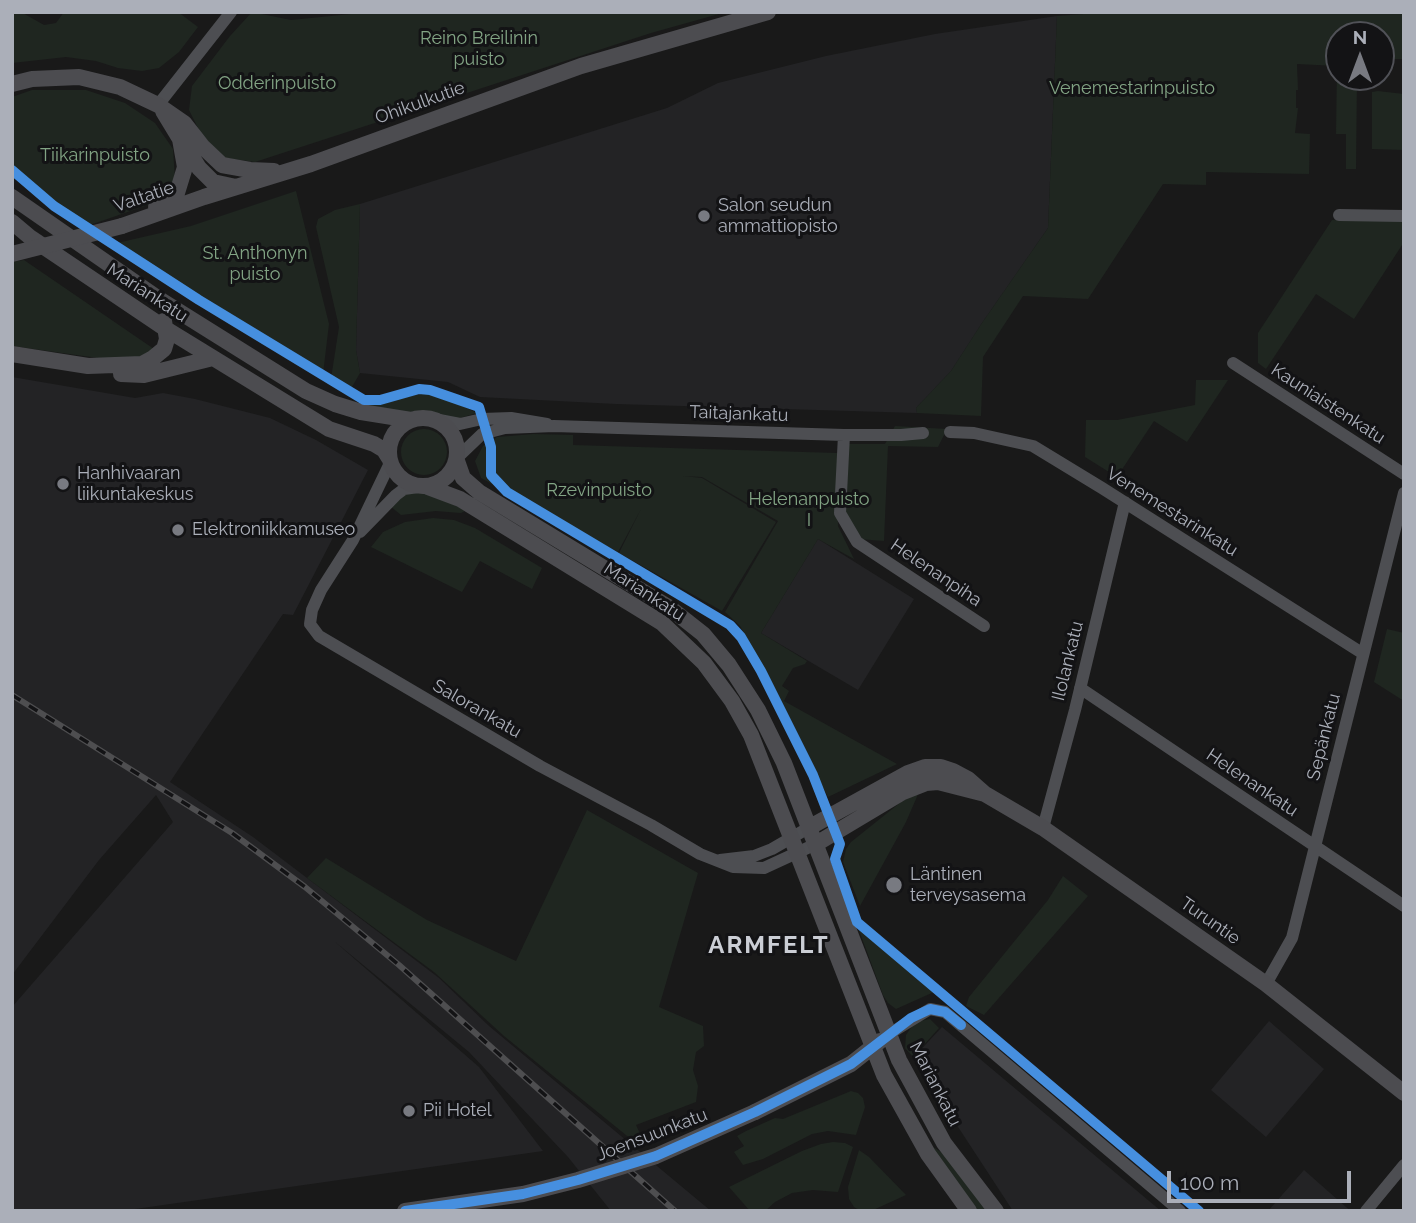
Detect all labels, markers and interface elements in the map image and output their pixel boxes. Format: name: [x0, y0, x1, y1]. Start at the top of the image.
north arrow: [1325, 21, 1395, 91]
text: N: [1353, 26, 1367, 48]
park label: Reino Breilinin puisto: [420, 28, 538, 70]
park label: Odderinpuisto: [218, 73, 336, 95]
street label: Ohikulkutie: [372, 77, 468, 129]
park label: Venemestarinpuisto: [1049, 78, 1215, 100]
park label: Tiikarinpuisto: [40, 145, 150, 167]
street label: Valtatie: [111, 177, 177, 217]
place label: Salon seudun ammattiopisto: [718, 195, 838, 238]
marker: Salon seudun ammattiopisto: [696, 208, 712, 224]
park label: St. Anthonyn puisto: [202, 243, 308, 286]
street label: Mariankatu: [103, 259, 191, 327]
street label: Kauniaistenkatu: [1267, 359, 1389, 449]
street label: Taitajankatu: [689, 401, 789, 427]
place label: Hanhivaaran liikuntakeskus: [77, 463, 193, 505]
street label: Venemestarinkatu: [1102, 463, 1242, 561]
marker: Hanhivaaran liikuntakeskus: [55, 476, 71, 492]
park label: Rzevinpuisto: [546, 480, 652, 502]
park label: Helenanpuisto I: [749, 489, 869, 532]
place label: Elektroniikkamuseo: [192, 519, 355, 541]
marker: Elektroniikkamuseo: [170, 522, 186, 538]
street label: Helenanpiha: [886, 535, 986, 611]
street label: Mariankatu: [600, 558, 688, 626]
street label: Ilolankatu: [1048, 619, 1088, 703]
street label: Salorankatu: [429, 675, 525, 743]
street label: Sepänkatu: [1303, 691, 1345, 783]
street label: Helenankatu: [1202, 744, 1302, 822]
place label: Läntinen terveysasema: [910, 864, 1026, 906]
marker: Läntinen terveysasema: [884, 875, 904, 895]
street label: Turuntie: [1176, 893, 1244, 949]
district label: ARMFELT: [709, 932, 829, 960]
street label: Mariankatu: [904, 1038, 966, 1130]
place label: Pii Hotel: [423, 1100, 492, 1122]
marker: Pii Hotel: [401, 1103, 417, 1119]
street label: Joensuunkatu: [594, 1104, 710, 1166]
scale bar: [1171, 1156, 1355, 1200]
text: 100 m: [1180, 1170, 1239, 1195]

